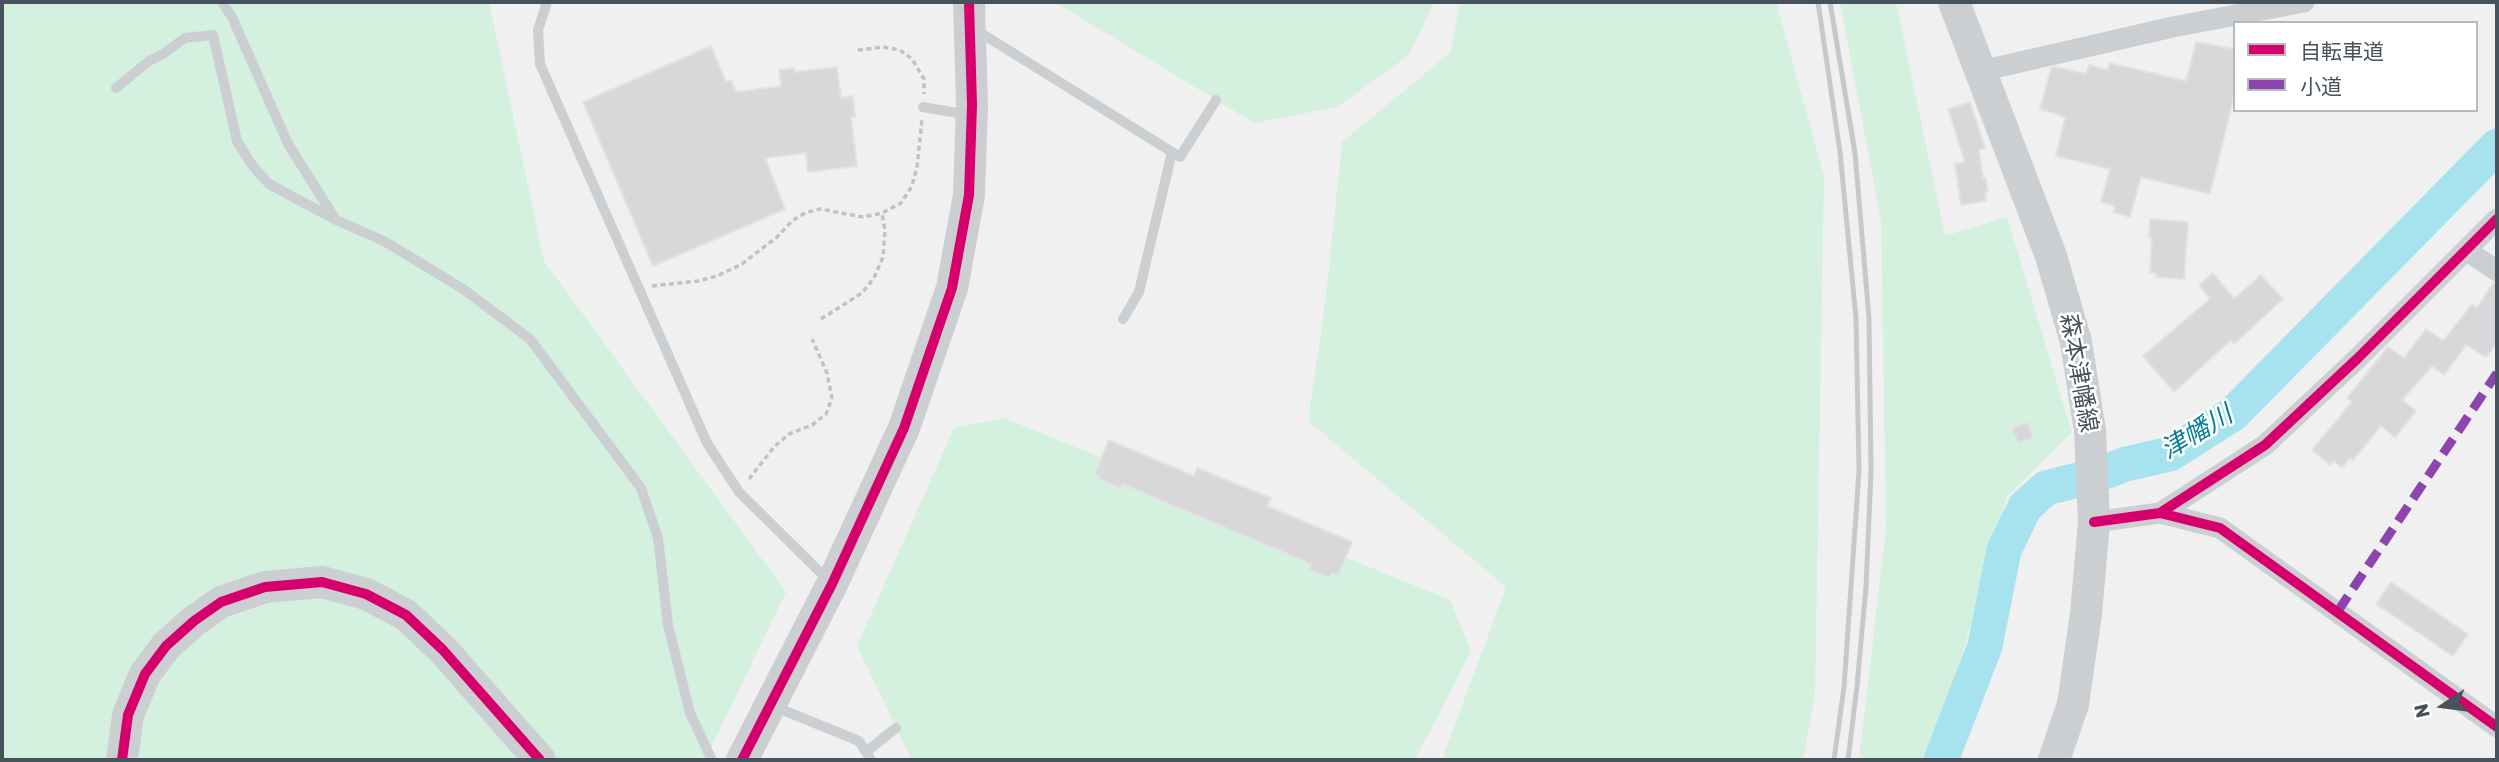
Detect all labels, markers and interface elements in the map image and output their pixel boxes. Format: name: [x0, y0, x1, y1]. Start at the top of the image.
legend: [2233, 21, 2478, 112]
text: 自転車道: [2300, 39, 2384, 64]
text: 小道: [2300, 74, 2342, 99]
street label: 森本津幡線: [2053, 311, 2103, 435]
water label: 津幡川: [2156, 400, 2238, 466]
north arrow: [2408, 671, 2478, 741]
text: N: [2409, 702, 2435, 720]

